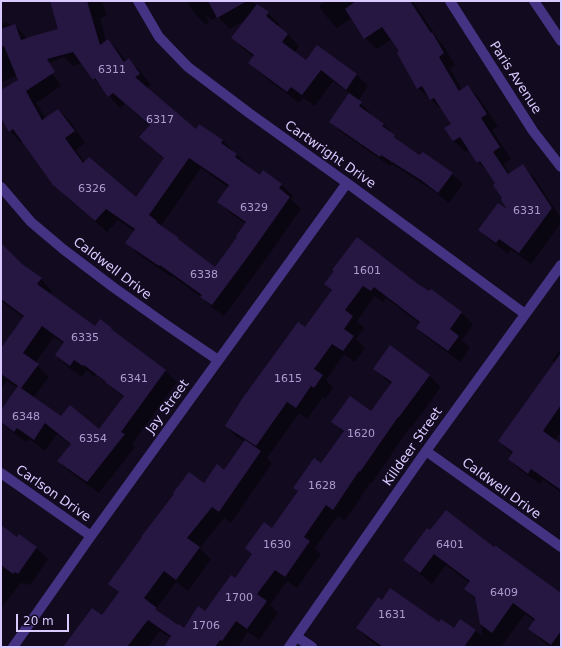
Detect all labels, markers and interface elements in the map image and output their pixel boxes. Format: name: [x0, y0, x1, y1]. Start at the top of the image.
street label: Paris Avenue: [486, 39, 544, 117]
house number: 6311: [98, 63, 126, 77]
house number: 6317: [146, 113, 174, 127]
street label: Cartwright Drive: [282, 118, 378, 192]
house number: 6326: [78, 182, 106, 196]
house number: 6329: [240, 201, 268, 215]
house number: 6331: [513, 204, 541, 218]
street label: Caldwell Drive: [70, 235, 154, 303]
house number: 1601: [353, 264, 381, 278]
house number: 6338: [190, 268, 218, 282]
house number: 6335: [71, 331, 99, 345]
house number: 6341: [120, 372, 148, 386]
house number: 1615: [274, 372, 302, 386]
street label: Jay Street: [143, 377, 193, 437]
street label: Killdeer Street: [380, 405, 446, 489]
house number: 6348: [12, 410, 40, 424]
house number: 1620: [347, 427, 375, 441]
house number: 6354: [79, 432, 107, 446]
street label: Caldwell Drive: [459, 455, 543, 523]
street label: Carlson Drive: [13, 462, 93, 526]
house number: 1628: [308, 479, 336, 493]
house number: 1630: [263, 538, 291, 552]
house number: 6401: [436, 538, 464, 552]
house number: 6409: [490, 586, 518, 600]
house number: 1700: [225, 591, 253, 605]
scale bar: [18, 606, 71, 632]
house number: 1631: [378, 608, 406, 622]
text: 20 m: [23, 614, 54, 628]
house number: 1706: [192, 619, 220, 633]

